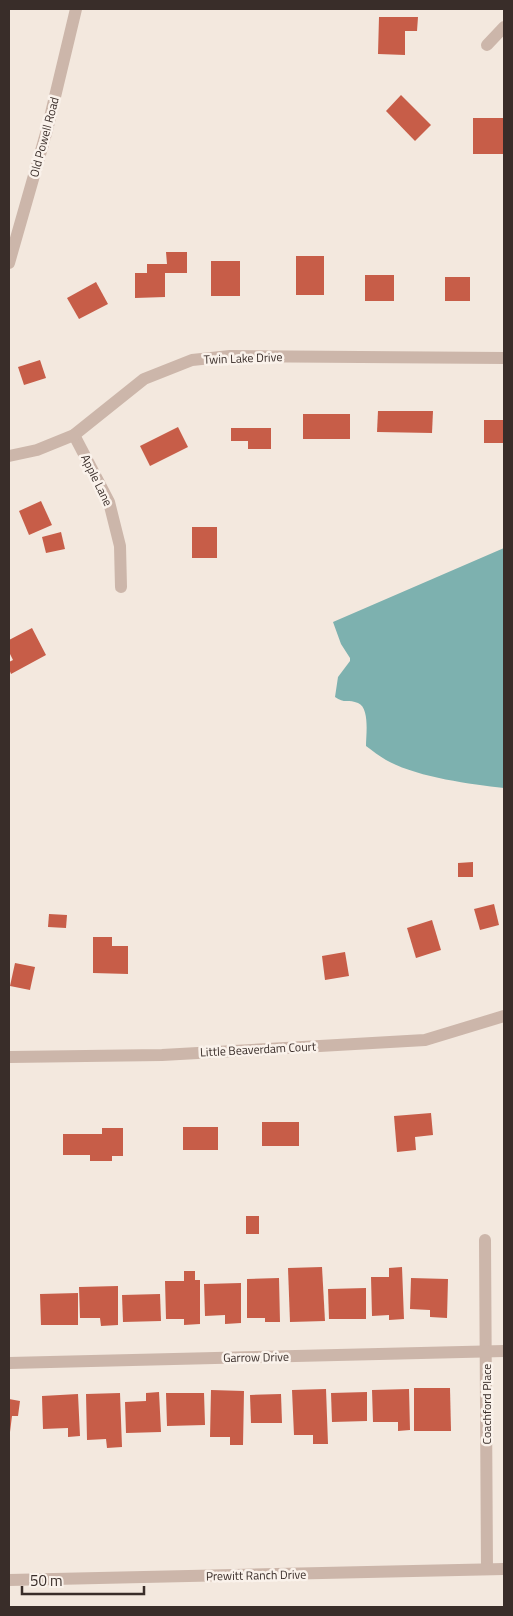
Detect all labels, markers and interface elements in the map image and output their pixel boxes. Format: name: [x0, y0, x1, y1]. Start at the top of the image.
street label: Old Powell Road: [24, 95, 64, 179]
street label: Twin Lake Drive: [203, 347, 283, 369]
street label: Apple Lane: [76, 451, 118, 509]
street label: Little Beaverdam Court: [200, 1036, 317, 1062]
street label: Garrow Drive: [223, 1347, 289, 1367]
street label: Coachford Place: [477, 1364, 496, 1444]
scale bar: [22, 1564, 145, 1596]
street label: Prewitt Ranch Drive: [206, 1565, 306, 1585]
text: 50 m: [30, 1569, 63, 1592]

